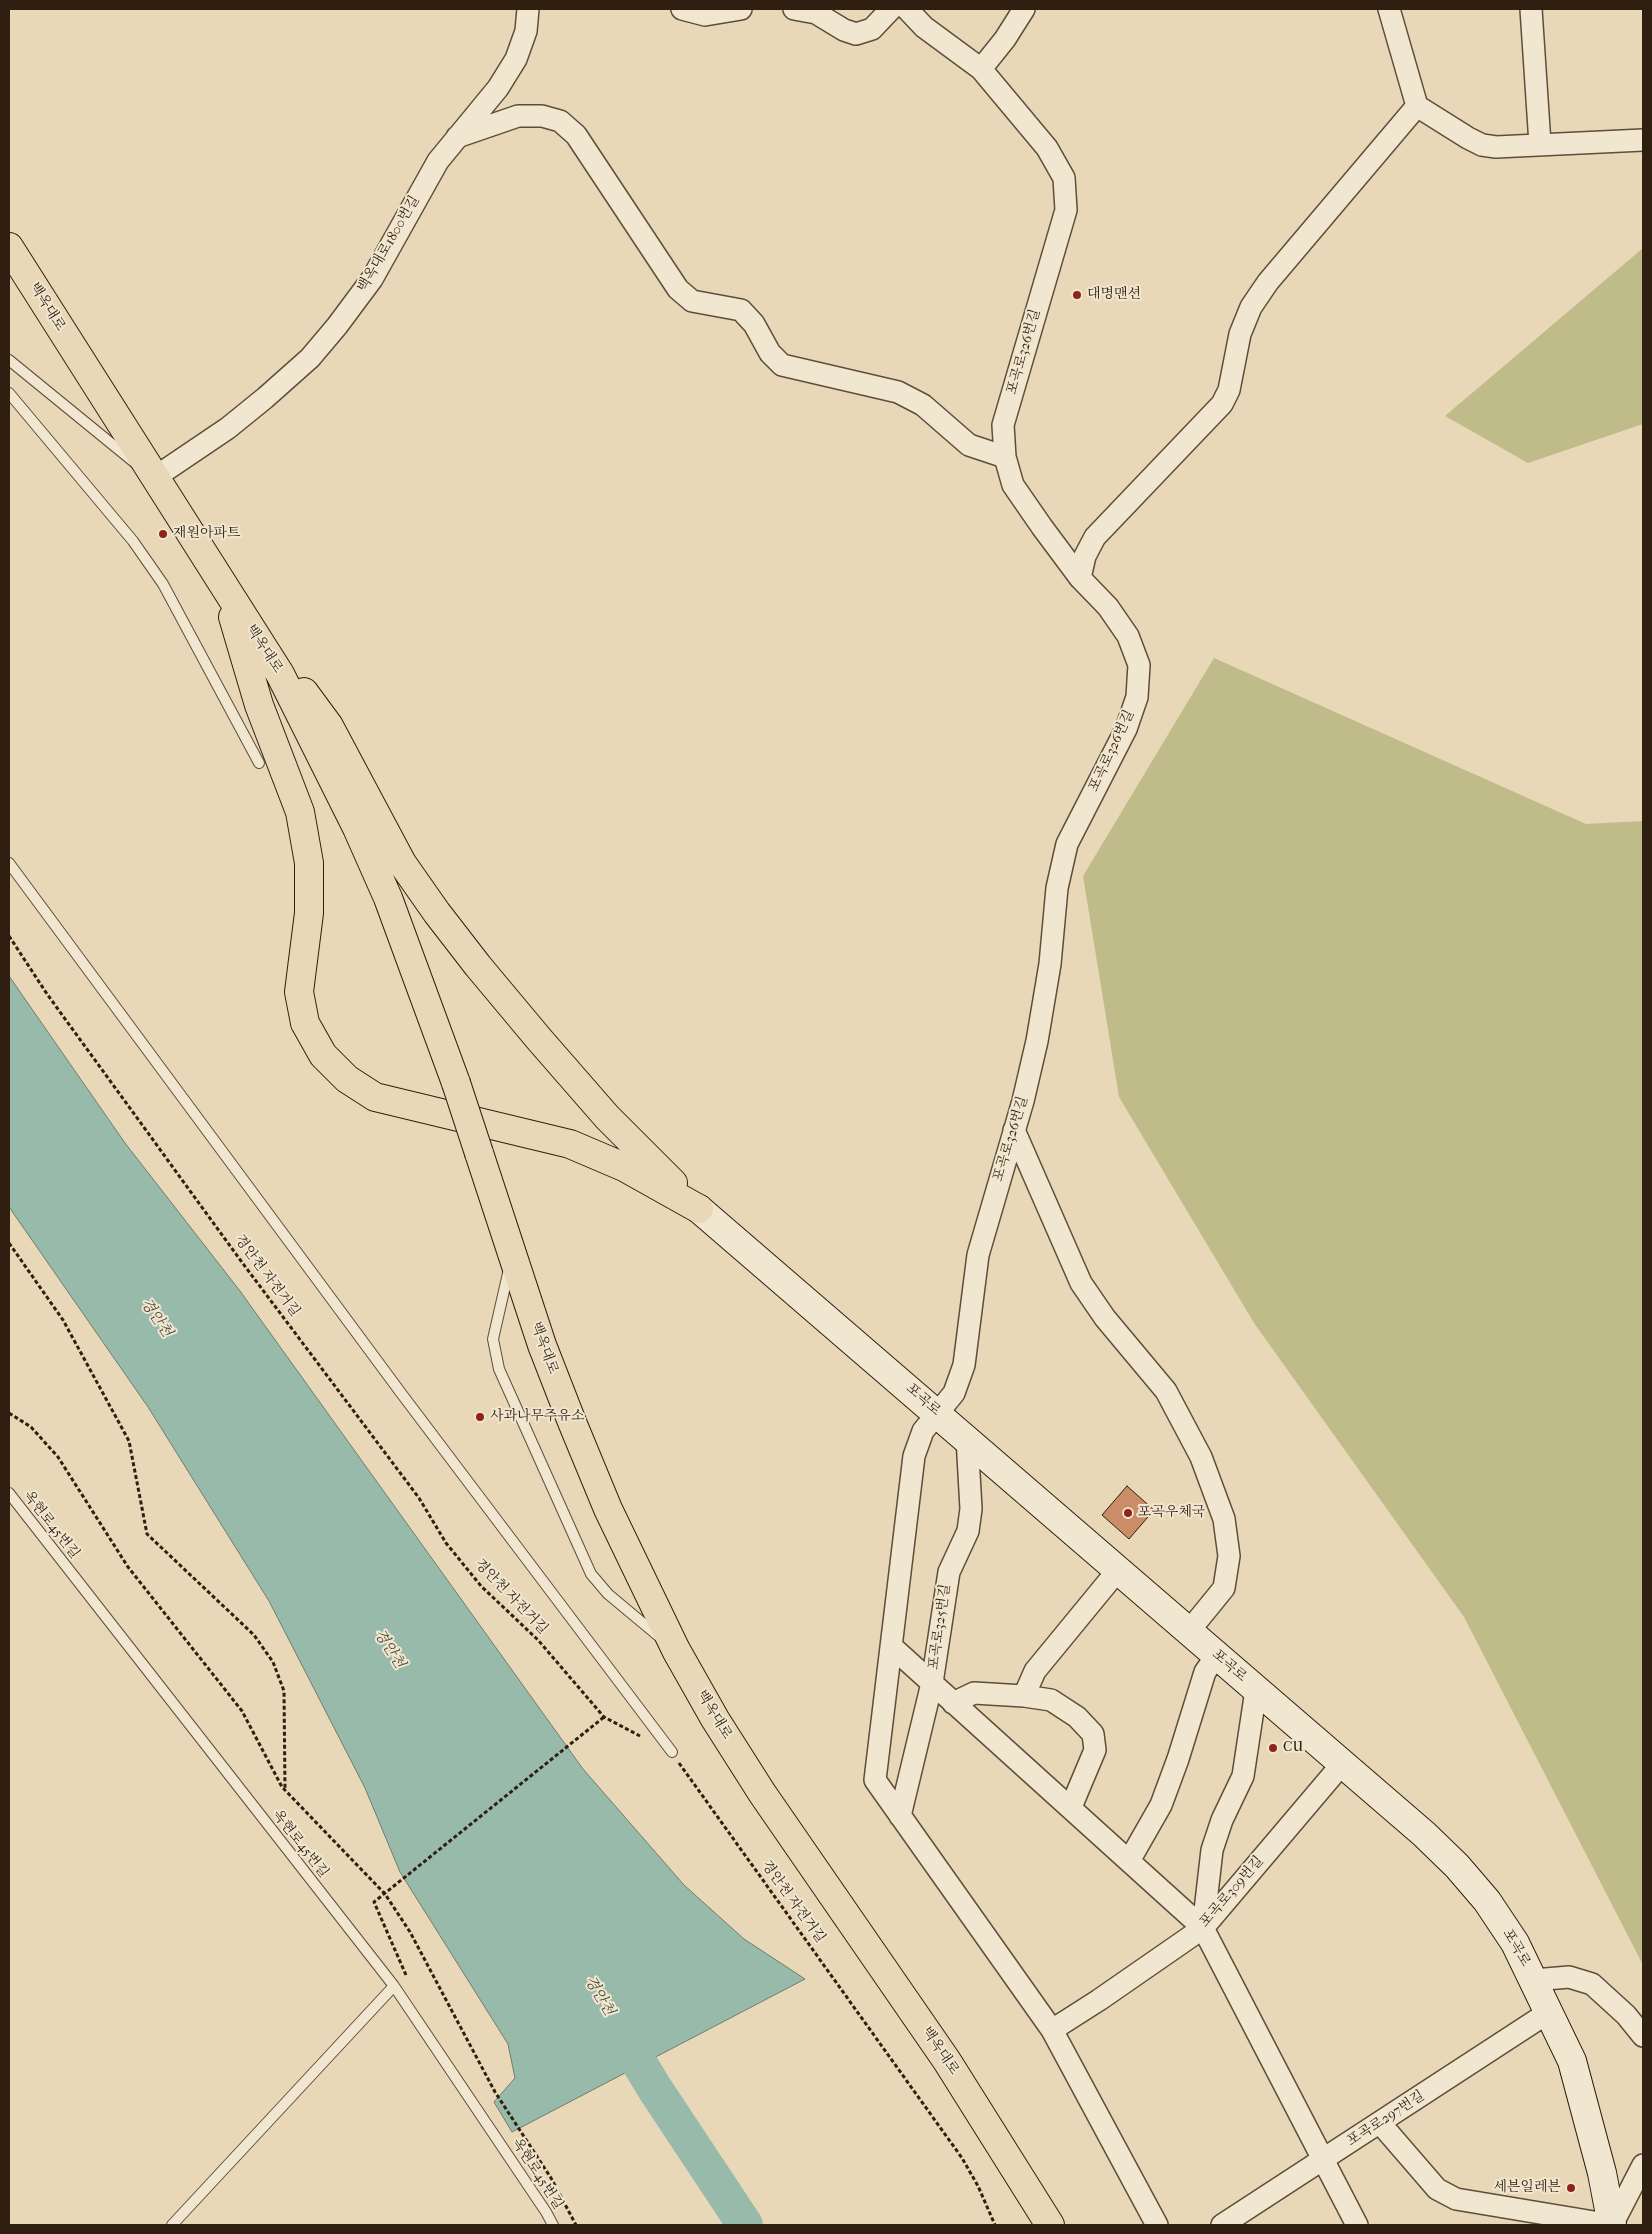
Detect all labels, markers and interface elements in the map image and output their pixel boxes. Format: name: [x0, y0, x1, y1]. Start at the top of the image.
street label: 백옥대로1800번길: [355, 193, 423, 295]
street label: 백옥대로: [26, 280, 68, 334]
place label: 대명맨션: [1087, 287, 1141, 303]
marker: 대명맨션: [1071, 289, 1083, 301]
street label: 포곡로326번길: [1004, 307, 1044, 397]
place label: 재원아파트: [173, 526, 241, 542]
marker: 재원아파트: [157, 528, 169, 540]
street label: 백옥대로: [242, 622, 286, 676]
street label: 포곡로326번길: [1086, 708, 1138, 794]
street label: 포곡로326번길: [990, 1094, 1032, 1184]
street label: 경안천 자전거길: [231, 1232, 303, 1320]
water label: 경안천: [136, 1295, 176, 1341]
street label: 백옥대로: [527, 1320, 561, 1376]
street label: 포곡로: [902, 1380, 944, 1420]
place label: 사과나무주유소: [490, 1409, 585, 1425]
marker: 사과나무주유소: [474, 1411, 486, 1423]
street label: 옥현로45번길: [19, 1488, 83, 1562]
place label: 포곡우체국: [1138, 1505, 1206, 1521]
marker: 포곡우체국: [1122, 1507, 1134, 1519]
street label: 경안천 자전거길: [471, 1556, 551, 1638]
street label: 포곡로325번길: [926, 1583, 954, 1671]
water label: 경안천: [370, 1626, 408, 1672]
street label: 포곡로: [1208, 1646, 1250, 1686]
street label: 백옥대로: [693, 1687, 735, 1743]
place label: CU: [1283, 1740, 1303, 1756]
marker: CU: [1267, 1742, 1279, 1754]
street label: 옥현로45번길: [268, 1807, 332, 1881]
street label: 포곡로309번길: [1197, 1853, 1267, 1931]
street label: 경안천 자전거길: [758, 1858, 828, 1946]
street label: 포곡로: [1499, 1926, 1533, 1970]
water label: 경안천: [580, 1973, 618, 2019]
street label: 백옥대로: [918, 2024, 962, 2078]
street label: 포곡로297번길: [1344, 2088, 1428, 2150]
street label: 옥현로45번길: [508, 2135, 566, 2213]
place label: 세븐일레븐: [1493, 2180, 1561, 2196]
marker: 세븐일레븐: [1565, 2182, 1577, 2194]

